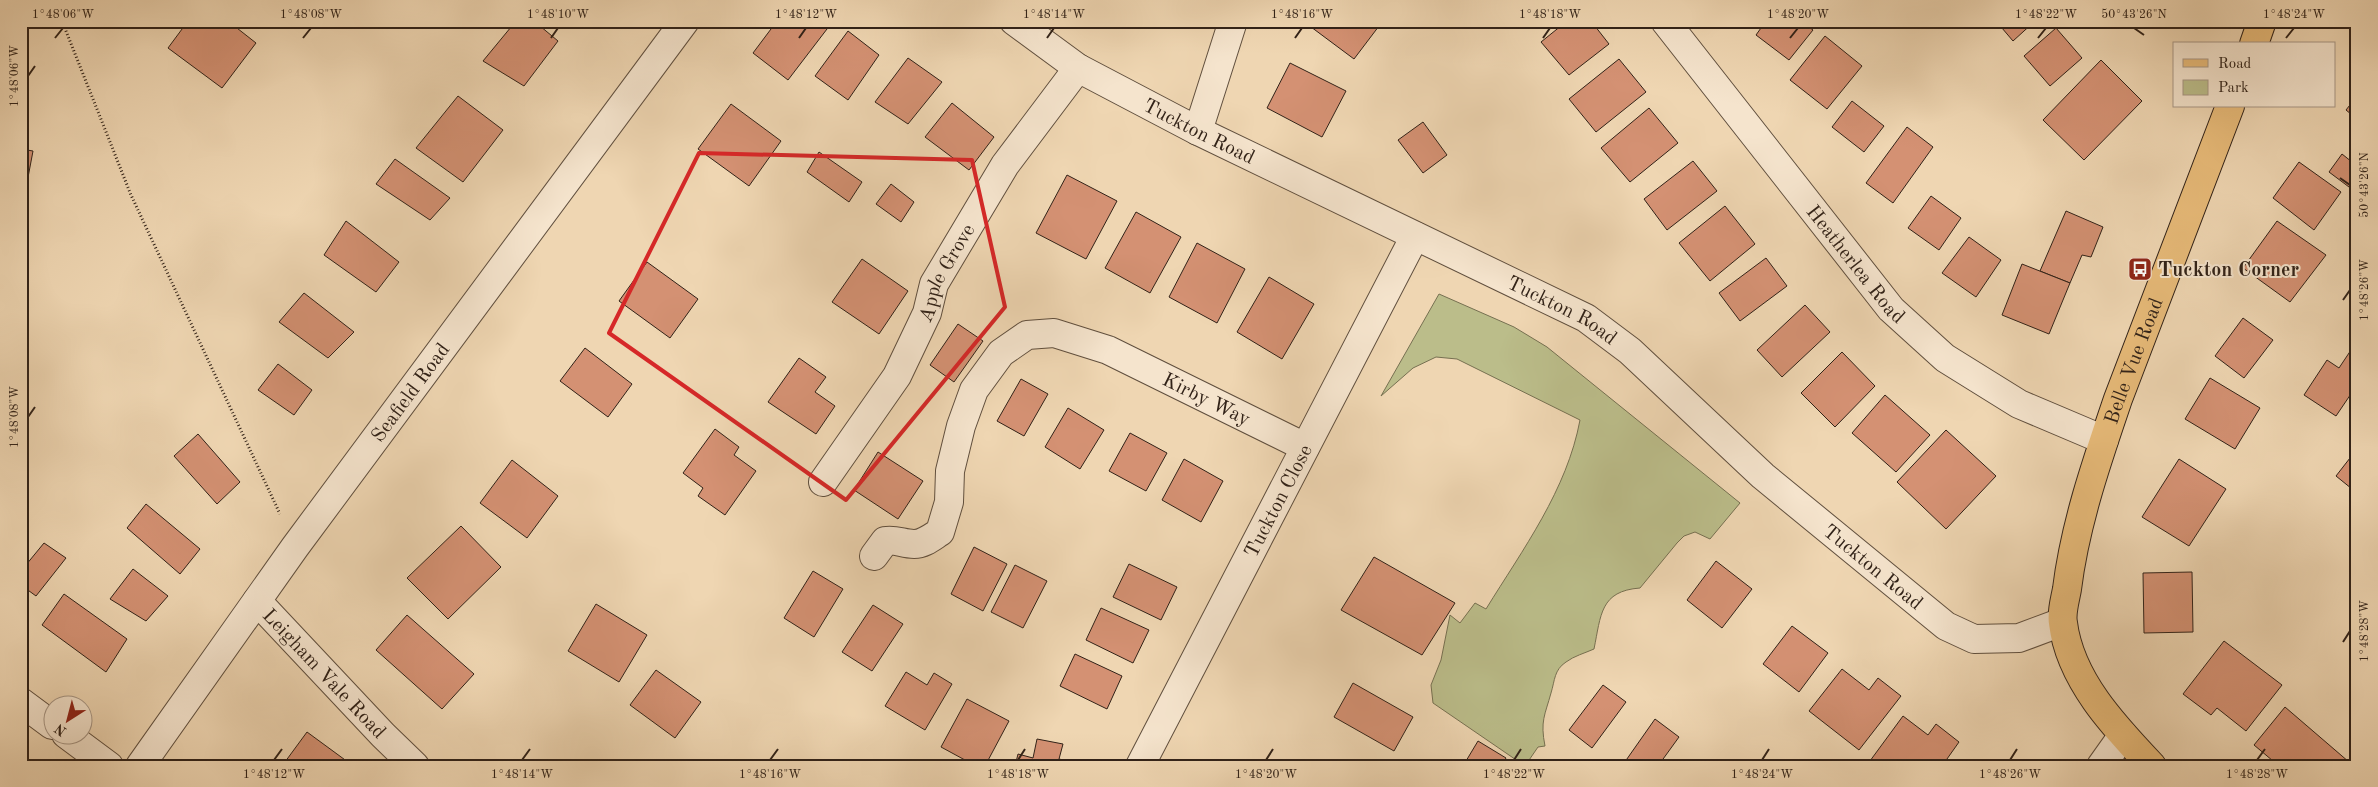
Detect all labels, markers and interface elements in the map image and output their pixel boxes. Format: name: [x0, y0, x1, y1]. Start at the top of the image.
text: 50°43'26"N: [2101, 8, 2167, 21]
text: 1°48'06"W: [32, 9, 94, 21]
text: 1°48'08"W: [280, 9, 342, 21]
text: 1°48'10"W: [527, 9, 589, 21]
text: 1°48'12"W: [775, 9, 837, 21]
text: 1°48'14"W: [1023, 9, 1085, 21]
text: 1°48'16"W: [1271, 9, 1333, 21]
text: 1°48'18"W: [1519, 9, 1581, 21]
text: 1°48'20"W: [1767, 9, 1829, 21]
text: 1°48'22"W: [2015, 9, 2077, 21]
text: 1°48'24"W: [2263, 9, 2325, 21]
legend: [2173, 42, 2336, 108]
text: 1°48'06"W: [9, 45, 21, 107]
text: Road: [2218, 57, 2252, 72]
text: Park: [2218, 81, 2249, 96]
street label: Tuckton Road: [1139, 96, 1257, 169]
text: 50°43'26"N: [2358, 152, 2371, 218]
street label: Heatherlea Road: [1802, 202, 1908, 328]
street label: Apple Grove: [916, 221, 979, 326]
bus stop icon: Tuckton Corner: [2127, 256, 2153, 282]
text: 1°48'26"W: [2359, 259, 2371, 321]
place label: Tuckton Corner: [2158, 261, 2299, 281]
street label: Tuckton Road: [1504, 274, 1620, 349]
street label: Belle Vue Road: [2102, 295, 2168, 427]
street label: Seafield Road: [368, 340, 454, 446]
street label: Kirby Way: [1159, 370, 1253, 431]
text: 1°48'08"W: [9, 386, 21, 448]
street label: Tuckton Close: [1242, 442, 1317, 561]
street label: Tuckton Road: [1819, 522, 1926, 615]
text: 1°48'28"W: [2359, 600, 2371, 662]
street label: Leigham Vale Road: [258, 606, 389, 743]
north arrow: [42, 694, 92, 744]
text: N: [52, 721, 69, 739]
text: 1°48'12"W: [243, 769, 305, 781]
text: 1°48'14"W: [491, 769, 553, 781]
text: 1°48'16"W: [739, 769, 801, 781]
text: 1°48'18"W: [987, 769, 1049, 781]
text: 1°48'20"W: [1235, 769, 1297, 781]
text: 1°48'22"W: [1483, 769, 1545, 781]
text: 1°48'24"W: [1731, 769, 1793, 781]
text: 1°48'26"W: [1979, 769, 2041, 781]
text: 1°48'28"W: [2226, 769, 2288, 781]

